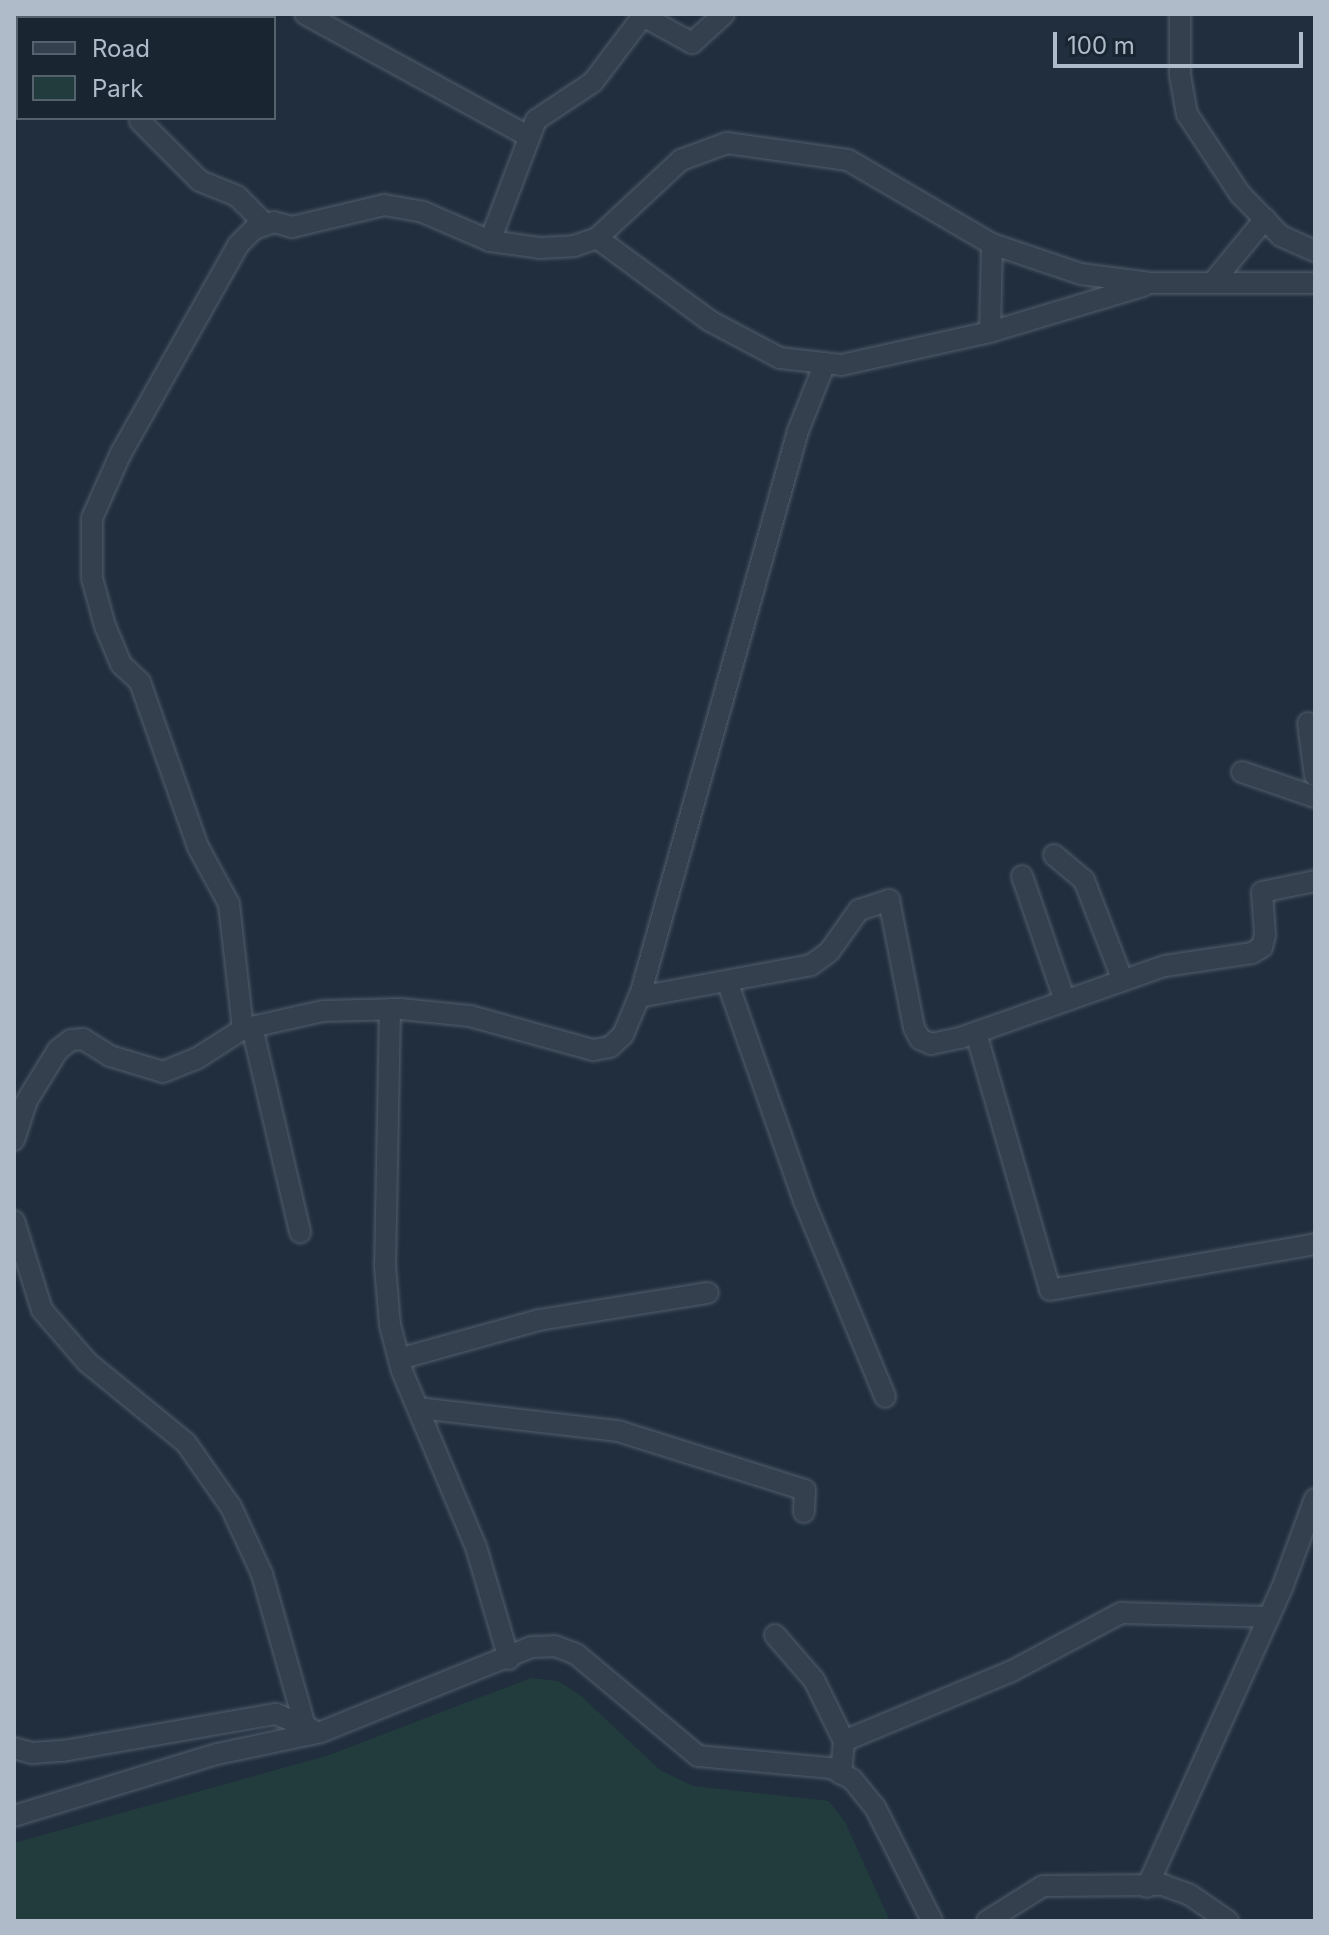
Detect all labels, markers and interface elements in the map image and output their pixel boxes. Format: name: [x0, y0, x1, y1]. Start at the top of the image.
legend: [16, 16, 276, 120]
scale bar: [1057, 16, 1307, 66]
text: 100 m: [1067, 31, 1135, 60]
text: Road: [92, 34, 150, 63]
text: Park: [92, 74, 143, 103]

